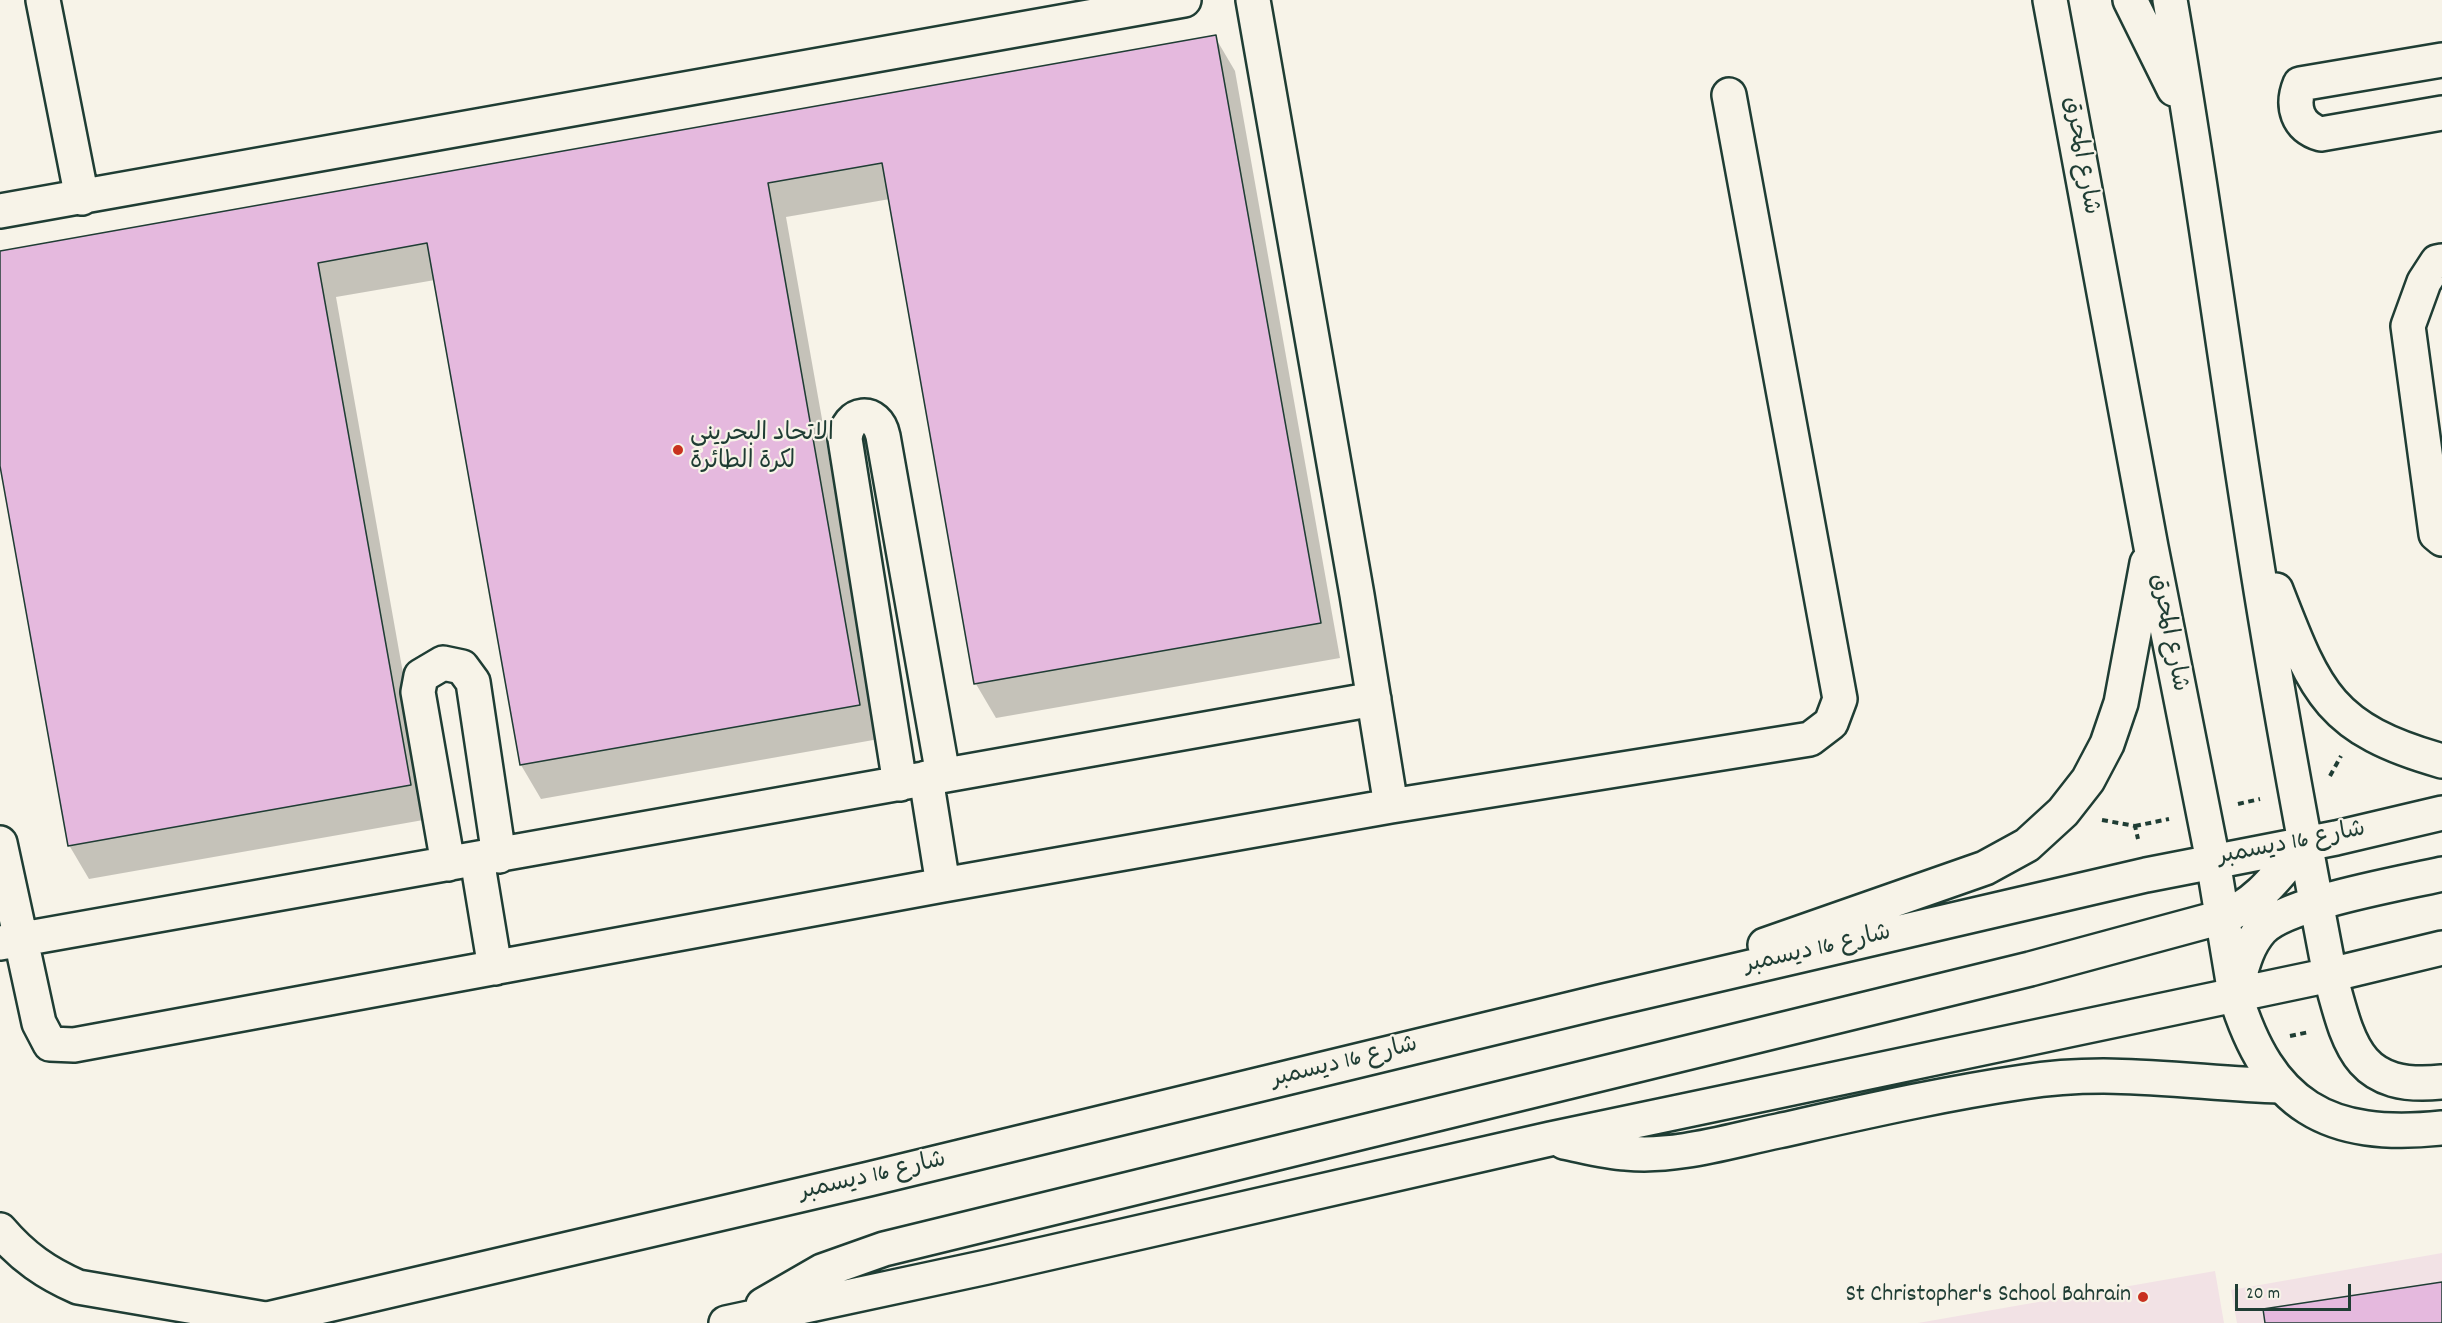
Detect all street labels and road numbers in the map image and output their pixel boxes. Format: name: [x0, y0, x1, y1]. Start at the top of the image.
street label: شارع المحرق: [2054, 95, 2104, 217]
street label: شارع المحرق: [2141, 572, 2193, 694]
street label: شارع 16 ديسمبر: [2216, 817, 2368, 873]
street label: شارع 16 ديسمبر: [1742, 920, 1894, 982]
street label: شارع 16 ديسمبر: [1269, 1032, 1421, 1096]
street label: شارع 16 ديسمبر: [797, 1147, 949, 1209]

